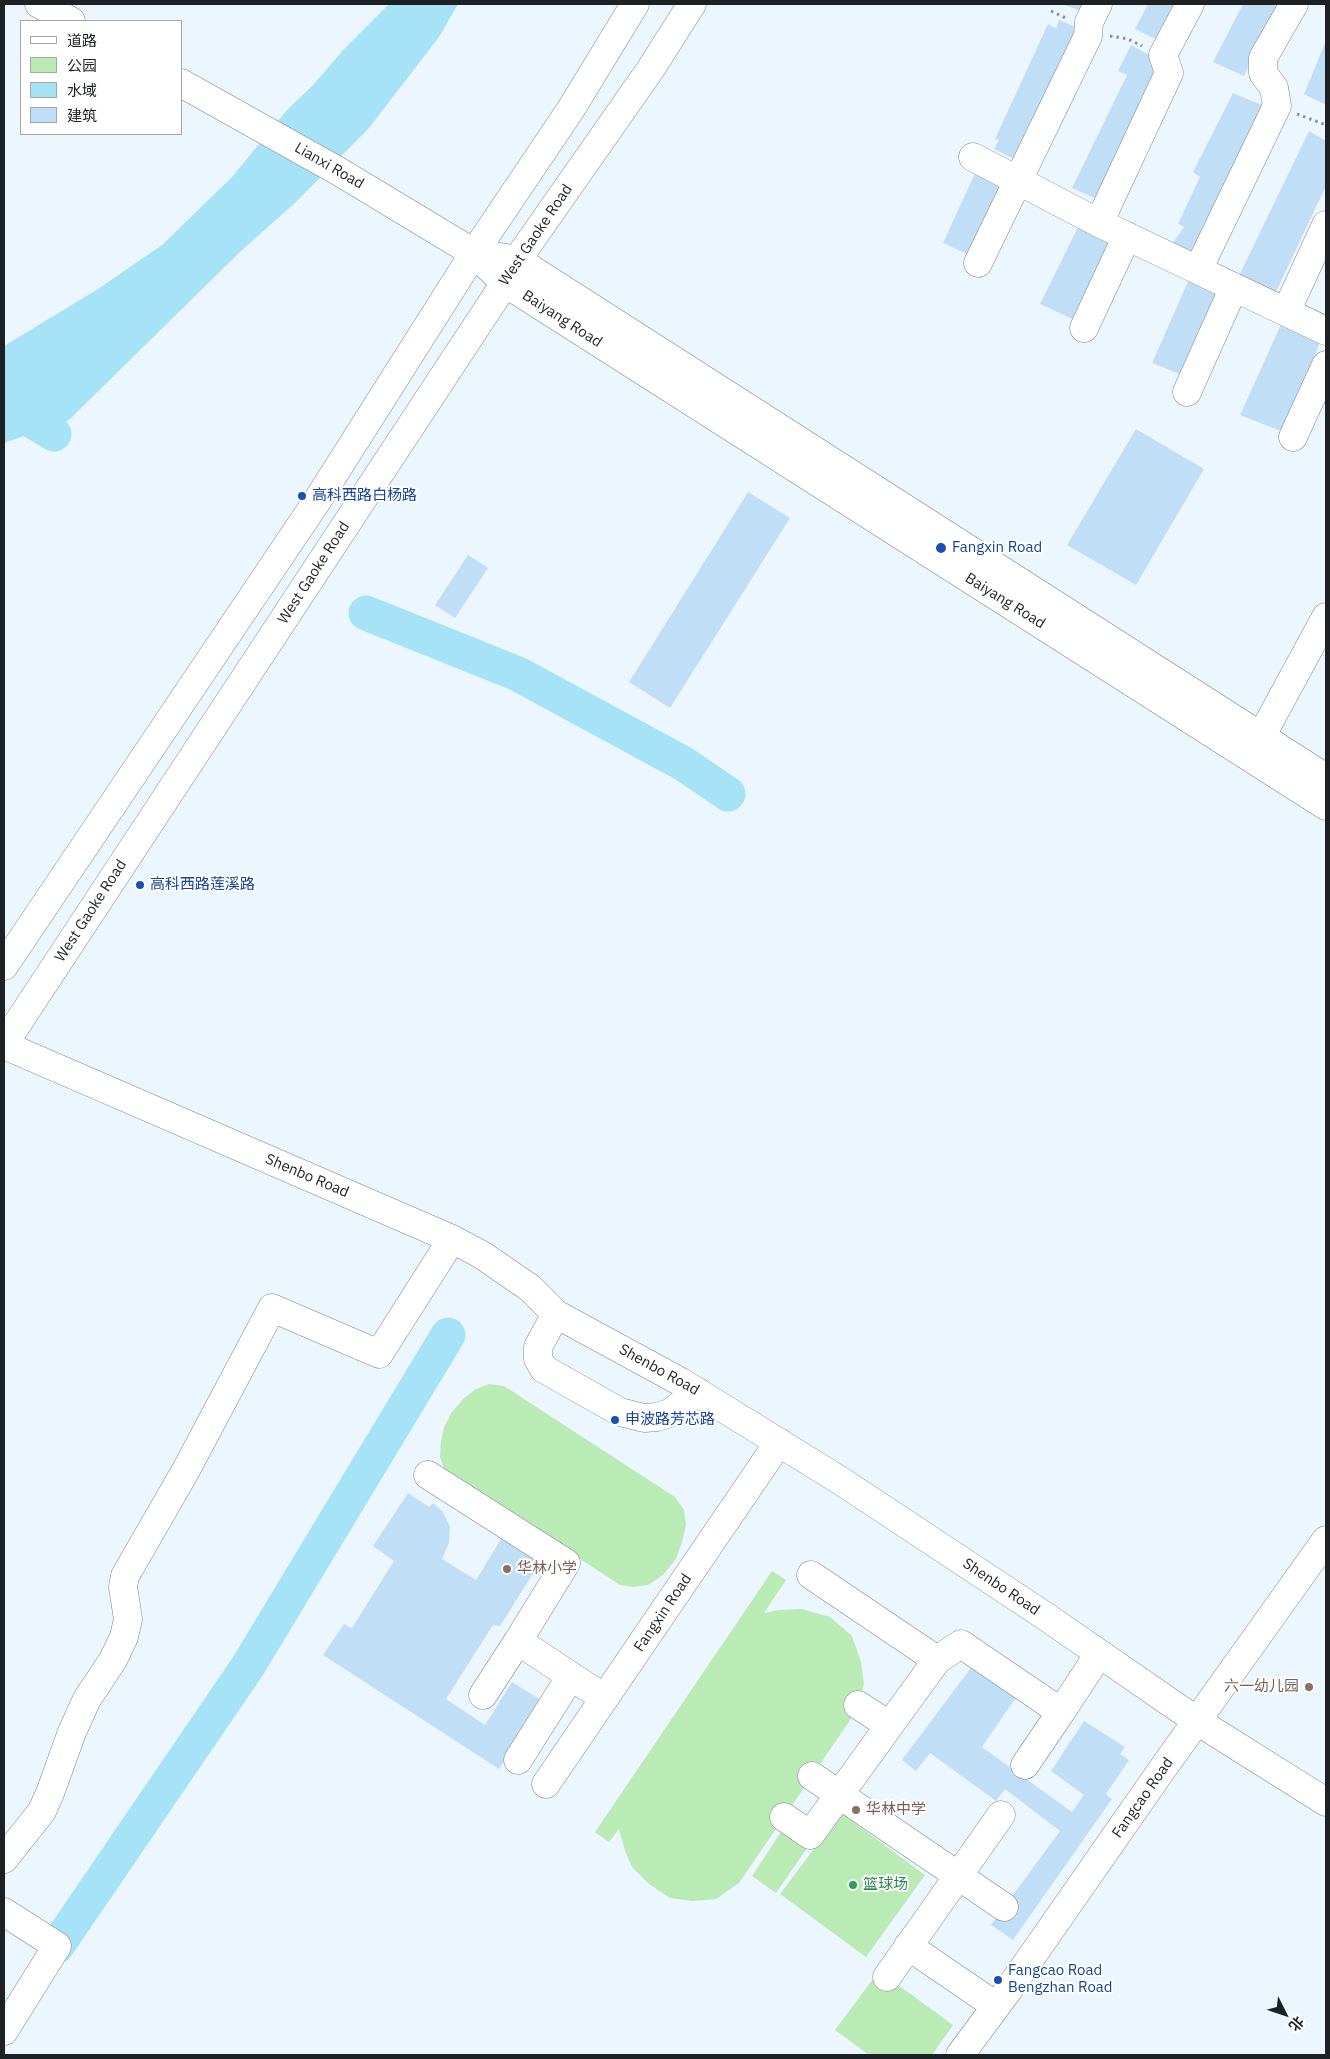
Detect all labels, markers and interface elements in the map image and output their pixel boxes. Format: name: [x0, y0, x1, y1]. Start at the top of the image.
legend: [20, 20, 182, 135]
text: 道路: [67, 31, 97, 50]
text: 公园: [67, 56, 97, 75]
text: 水域: [67, 81, 97, 100]
text: 建筑: [67, 106, 97, 125]
street label: Lianxi Road: [291, 139, 367, 193]
street label: West Gaoke Road: [496, 181, 576, 289]
street label: Baiyang Road: [519, 287, 605, 351]
place label: 高科西路白杨路: [312, 487, 417, 505]
marker: 高科西路白杨路: [296, 490, 308, 502]
street label: West Gaoke Road: [274, 519, 354, 627]
place label: Fangxin Road: [952, 539, 1042, 557]
marker: Fangxin Road: [934, 541, 948, 555]
street label: Baiyang Road: [962, 569, 1048, 633]
street label: West Gaoke Road: [51, 857, 131, 965]
place label: 高科西路莲溪路: [150, 876, 255, 894]
marker: 高科西路莲溪路: [134, 879, 146, 891]
street label: Shenbo Road: [262, 1150, 352, 1202]
street label: Shenbo Road: [616, 1341, 702, 1399]
place label: 申波路芳芯路: [625, 1411, 715, 1429]
marker: 申波路芳芯路: [609, 1414, 621, 1426]
street label: Shenbo Road: [959, 1555, 1043, 1619]
place label: 华林小学: [517, 1560, 577, 1578]
marker: 华林小学: [501, 1563, 513, 1575]
street label: Fangxin Road: [630, 1571, 696, 1655]
place label: 六一幼儿园: [1224, 1678, 1299, 1696]
marker: 六一幼儿园: [1303, 1681, 1315, 1693]
street label: Fangcao Road: [1109, 1754, 1177, 1842]
place label: 华林中学: [866, 1801, 926, 1819]
marker: 华林中学: [850, 1804, 862, 1816]
place label: 篮球场: [863, 1876, 908, 1894]
marker: 篮球场: [847, 1879, 859, 1891]
place label: Fangcao Road Bengzhan Road: [1008, 1962, 1113, 1997]
marker: Fangcao Road Bengzhan Road: [992, 1974, 1004, 1986]
north arrow: [1260, 1989, 1310, 2039]
text: 北: [1285, 2013, 1308, 2035]

